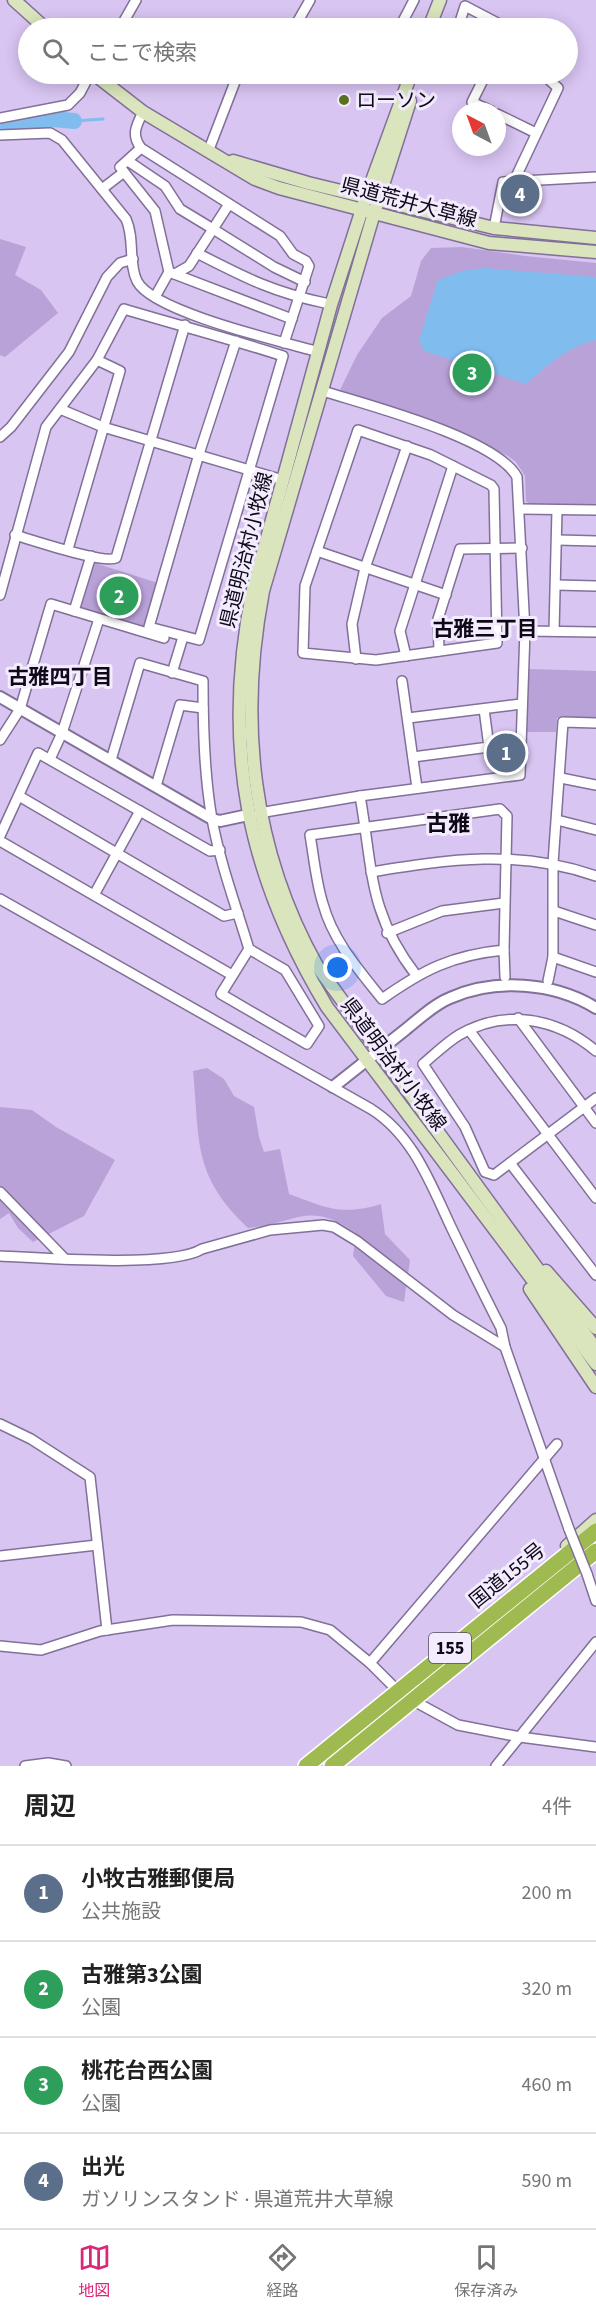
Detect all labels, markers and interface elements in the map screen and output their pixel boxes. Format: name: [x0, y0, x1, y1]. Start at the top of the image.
search box: [18, 18, 578, 84]
icon: search: [39, 35, 72, 68]
text: ここで検索: [87, 37, 197, 69]
place label: ローソン: [356, 87, 436, 115]
marker: ローソン: [337, 93, 351, 107]
north arrow: [452, 102, 506, 156]
street label: 県道荒井大草線: [338, 171, 480, 235]
pin: 4: [500, 172, 540, 216]
pin: 3: [452, 350, 492, 395]
street label: 県道明治村小牧線: [214, 469, 280, 631]
pin: 2: [100, 574, 138, 618]
district label: 古雅三丁目: [433, 614, 538, 644]
district label: 古雅四丁目: [8, 662, 113, 692]
pin: 1: [486, 730, 526, 776]
district label: 古雅: [426, 808, 470, 840]
your location: [323, 953, 352, 982]
street label: 県道明治村小牧線: [334, 992, 453, 1137]
street label: 国道155号: [464, 1537, 551, 1615]
road number: 155: [429, 1633, 471, 1663]
text: 周辺: [24, 1788, 76, 1825]
text: 4件: [542, 1793, 572, 1821]
text: 小牧古雅郵便局: [81, 1863, 235, 1895]
text: 1: [38, 1879, 49, 1907]
text: 200 m: [522, 1879, 572, 1907]
text: 公共施設: [81, 1898, 161, 1926]
text: 古雅第3公園: [81, 1959, 203, 1991]
text: 2: [38, 1975, 49, 2003]
text: 320 m: [522, 1975, 572, 2003]
text: 公園: [81, 1994, 121, 2022]
text: 桃花台西公園: [81, 2055, 213, 2087]
text: 3: [38, 2071, 49, 2099]
text: 460 m: [522, 2071, 572, 2099]
text: 公園: [81, 2090, 121, 2118]
text: 出光: [81, 2151, 125, 2183]
text: 4: [38, 2167, 49, 2195]
text: 590 m: [522, 2167, 572, 2195]
text: ガソリンスタンド · 県道荒井大草線: [81, 2186, 394, 2214]
tab: 地図: [78, 2241, 111, 2302]
tab: 経路: [266, 2241, 299, 2302]
tab: 保存済み: [454, 2241, 518, 2302]

